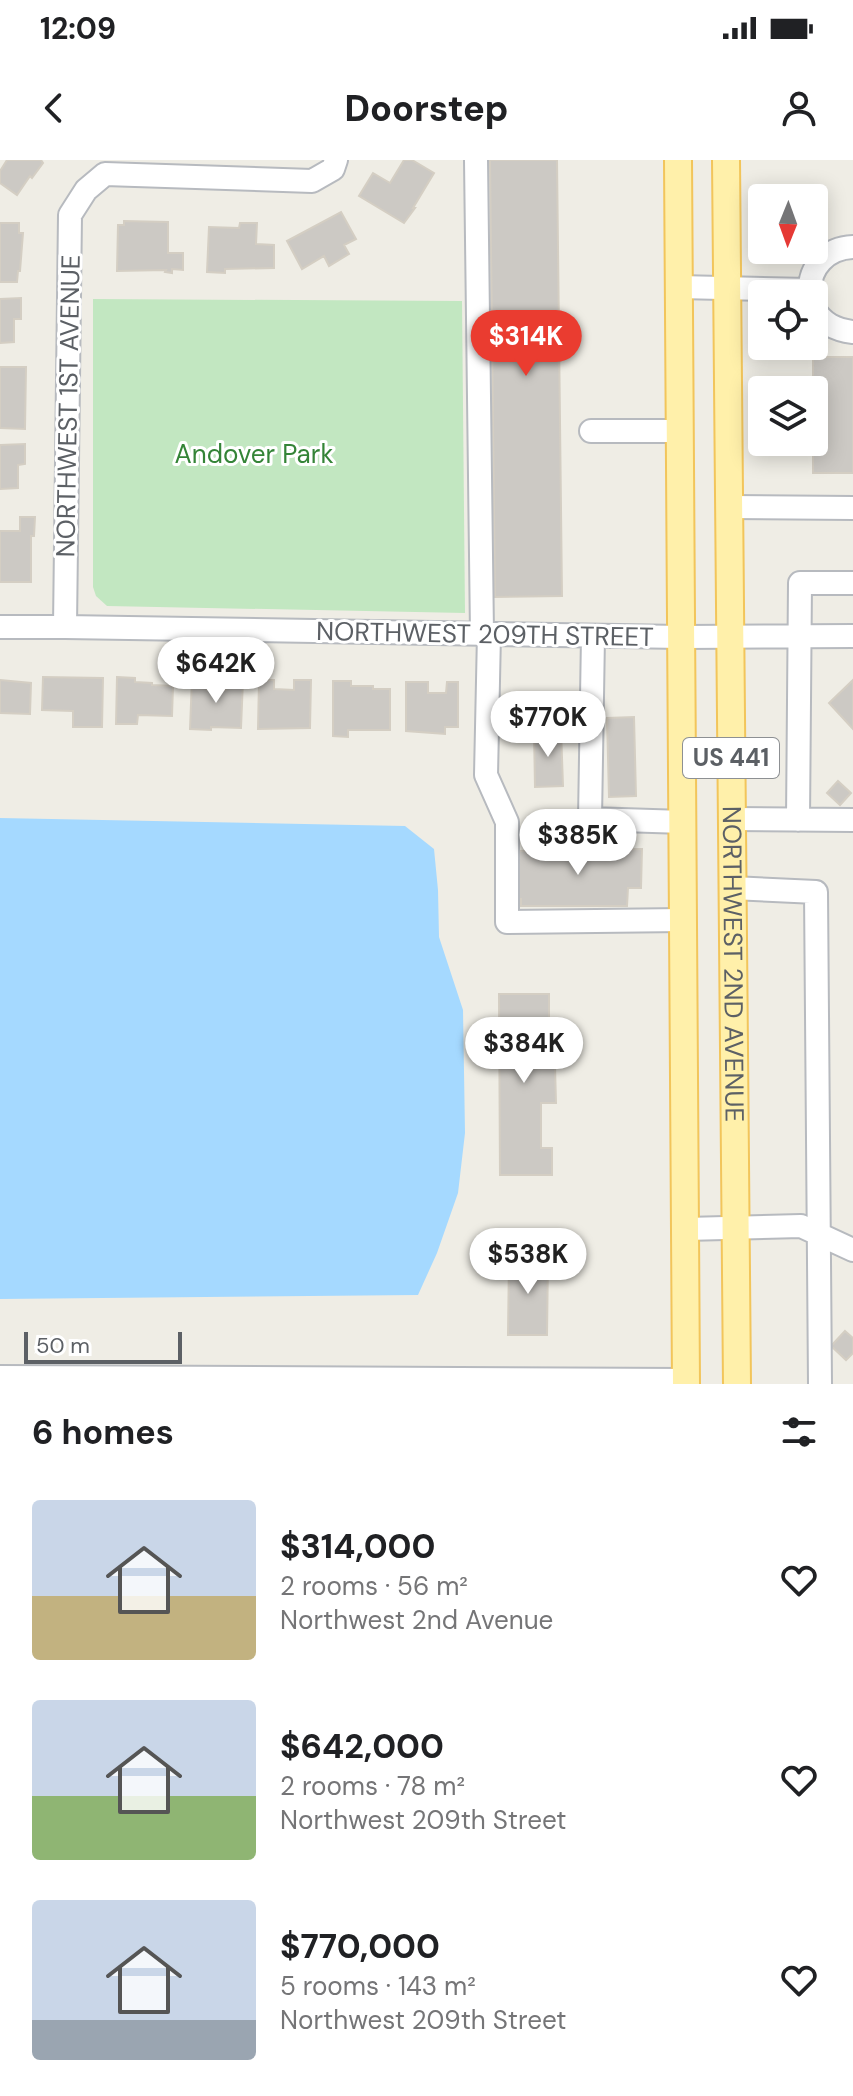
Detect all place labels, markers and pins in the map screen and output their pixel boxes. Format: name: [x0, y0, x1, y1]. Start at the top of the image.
pin: $314K: [470, 310, 582, 378]
pin: $642K: [160, 637, 272, 705]
pin: $770K: [492, 691, 604, 759]
pin: $385K: [522, 809, 634, 877]
pin: $384K: [468, 1017, 580, 1085]
pin: $538K: [472, 1228, 584, 1296]

